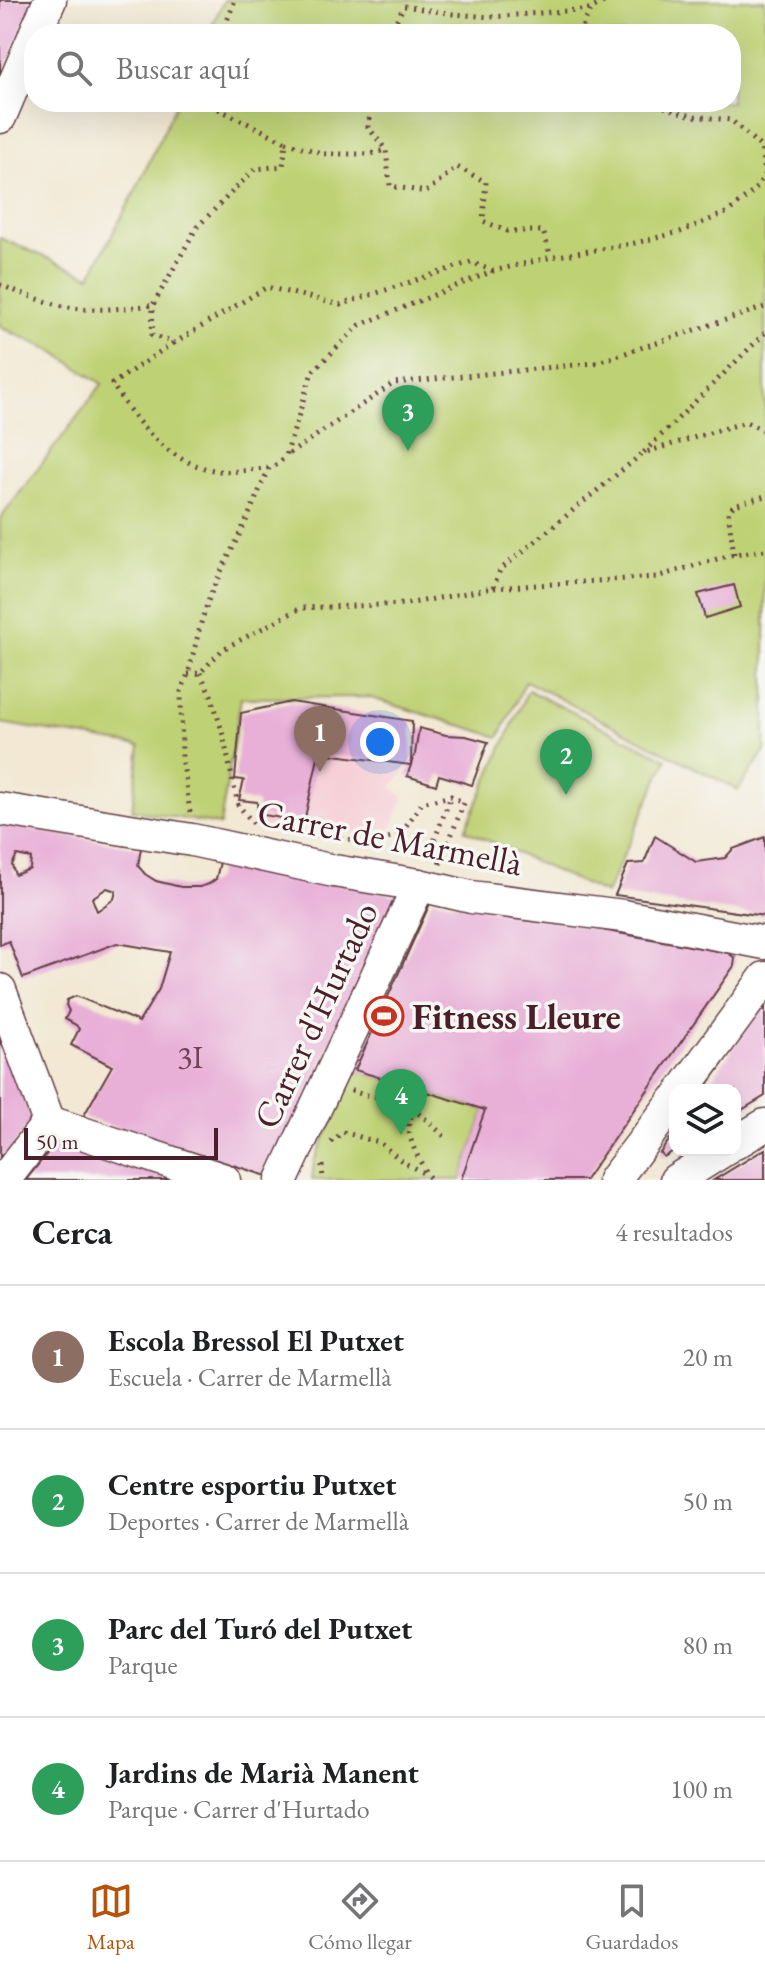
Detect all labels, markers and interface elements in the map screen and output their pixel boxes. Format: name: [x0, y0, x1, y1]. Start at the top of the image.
search box: [24, 24, 741, 112]
icon: search: [52, 46, 96, 90]
text: Buscar aquí: [116, 49, 250, 88]
pin: 3: [382, 385, 434, 451]
pin: 1: [294, 706, 346, 772]
your location: [360, 722, 400, 762]
pin: 2: [540, 729, 592, 795]
street label: Carrer de Marmellà: [254, 789, 527, 886]
street label: Carrer d'Hurtado: [242, 894, 388, 1136]
place label: Fitness Lleure: [412, 993, 621, 1040]
sports icon: Fitness Lleure: [363, 995, 405, 1037]
house number: 3I: [177, 1036, 203, 1078]
pin: 4: [375, 1069, 427, 1135]
map controls: [669, 1084, 741, 1156]
button: layers: [669, 1084, 741, 1156]
scale bar: [24, 1124, 218, 1160]
text: 50 m: [36, 1127, 79, 1156]
text: Cerca: [32, 1210, 112, 1254]
text: 4 resultados: [615, 1215, 733, 1249]
text: Escola Bressol El Putxet: [108, 1321, 404, 1360]
text: 1: [51, 1340, 65, 1374]
text: 20 m: [683, 1340, 733, 1374]
text: Escuela · Carrer de Marmellà: [108, 1360, 392, 1394]
text: Centre esportiu Putxet: [108, 1465, 396, 1504]
text: 2: [51, 1484, 65, 1518]
text: 50 m: [683, 1484, 733, 1518]
text: Deportes · Carrer de Marmellà: [108, 1504, 409, 1538]
text: Parc del Turó del Putxet: [108, 1609, 412, 1648]
text: 3: [51, 1628, 65, 1662]
text: 80 m: [683, 1628, 733, 1662]
text: Parque: [108, 1648, 178, 1682]
text: Jardins de Marià Manent: [108, 1753, 419, 1792]
text: 4: [51, 1772, 65, 1806]
text: 100 m: [670, 1772, 733, 1806]
text: Parque · Carrer d'Hurtado: [108, 1792, 370, 1826]
tab: Mapa: [87, 1879, 135, 1956]
tab: Cómo llegar: [308, 1879, 412, 1956]
tab: Guardados: [585, 1879, 678, 1956]

